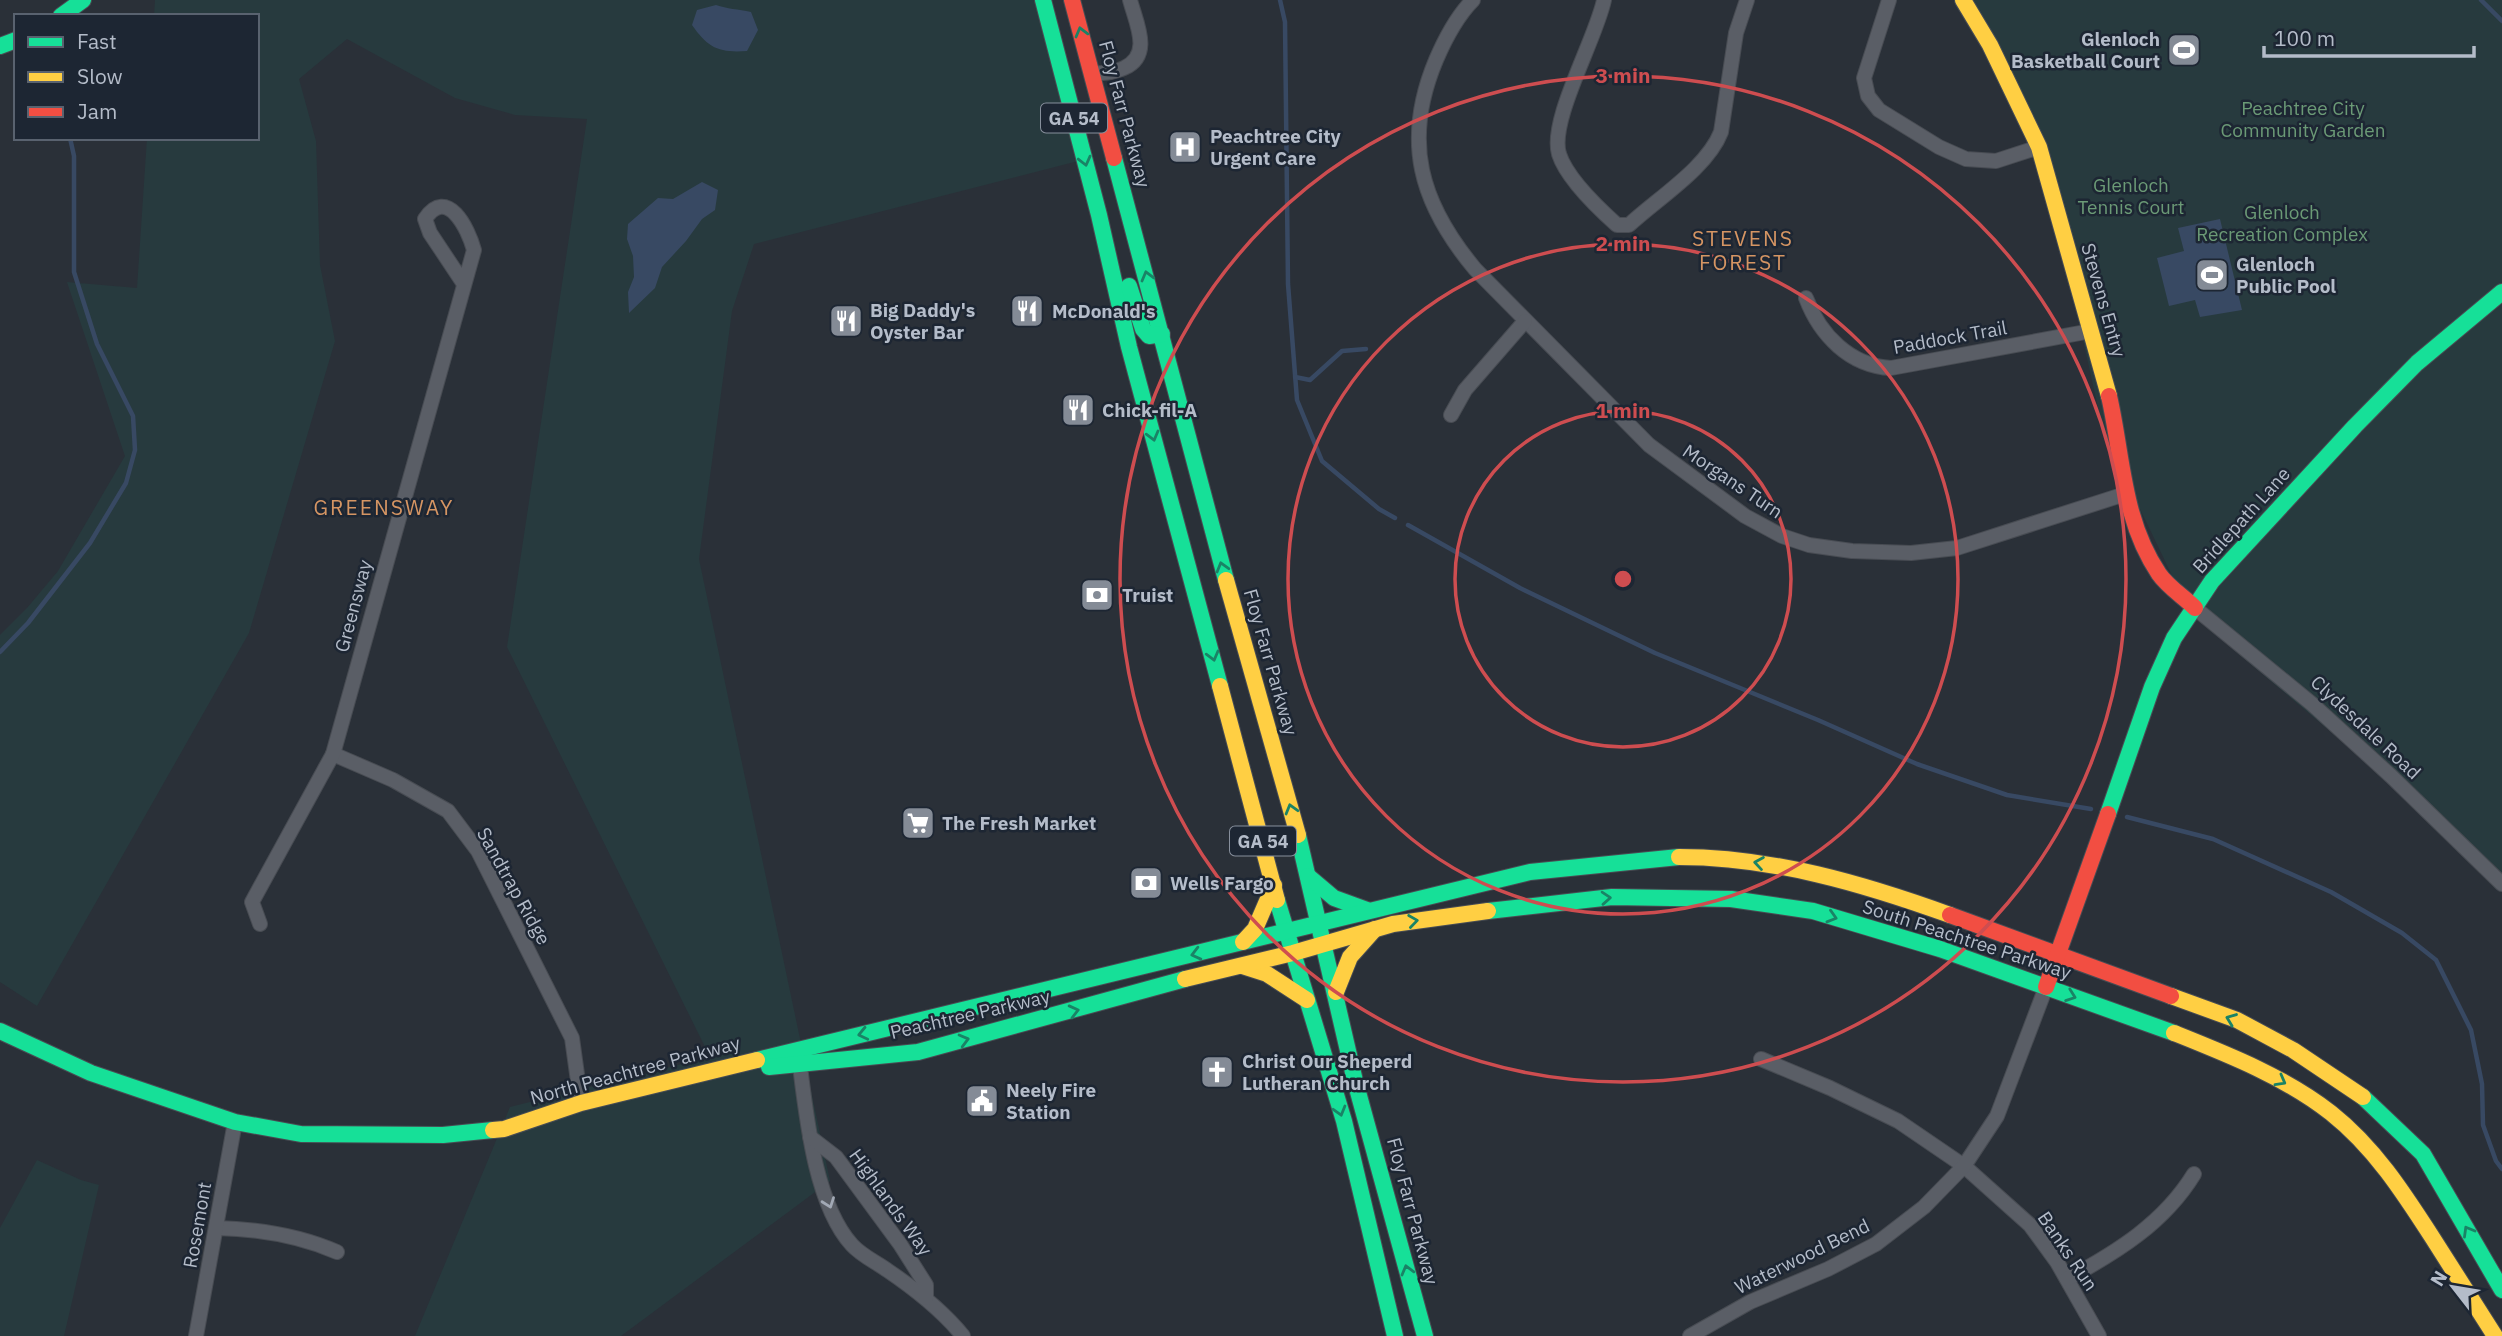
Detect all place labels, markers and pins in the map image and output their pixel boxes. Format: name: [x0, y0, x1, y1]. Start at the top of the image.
place label: Glenloch Basketball Court: [2011, 27, 2160, 73]
sports icon: Glenloch Basketball Court: [2165, 31, 2203, 69]
place label: Peachtree City Urgent Care: [1210, 124, 1341, 170]
hospital icon: Peachtree City Urgent Care: [1166, 128, 1204, 166]
place label: Glenloch Public Pool: [2236, 252, 2336, 298]
sports icon: Glenloch Public Pool: [2193, 256, 2231, 294]
restaurant icon: McDonald's: [1008, 292, 1046, 330]
place label: Big Daddy's Oyster Bar: [870, 298, 975, 344]
place label: McDonald's: [1052, 299, 1155, 323]
restaurant icon: Big Daddy's Oyster Bar: [827, 302, 865, 340]
restaurant icon: Chick-fil-A: [1059, 391, 1097, 429]
place label: Chick-fil-A: [1102, 398, 1197, 422]
centre of rings: [1611, 567, 1635, 591]
bank icon: Truist: [1078, 576, 1116, 614]
place label: Truist: [1122, 583, 1173, 607]
supermarket icon: The Fresh Market: [899, 804, 937, 842]
place label: The Fresh Market: [942, 811, 1096, 835]
bank icon: Wells Fargo: [1127, 864, 1165, 902]
place label: Wells Fargo: [1170, 871, 1274, 895]
place label: Christ Our Sheperd Lutheran Church: [1242, 1049, 1412, 1095]
church icon: Christ Our Sheperd Lutheran Church: [1198, 1053, 1236, 1091]
place label: Neely Fire Station: [1006, 1078, 1096, 1124]
public building icon: Neely Fire Station: [963, 1082, 1001, 1120]

